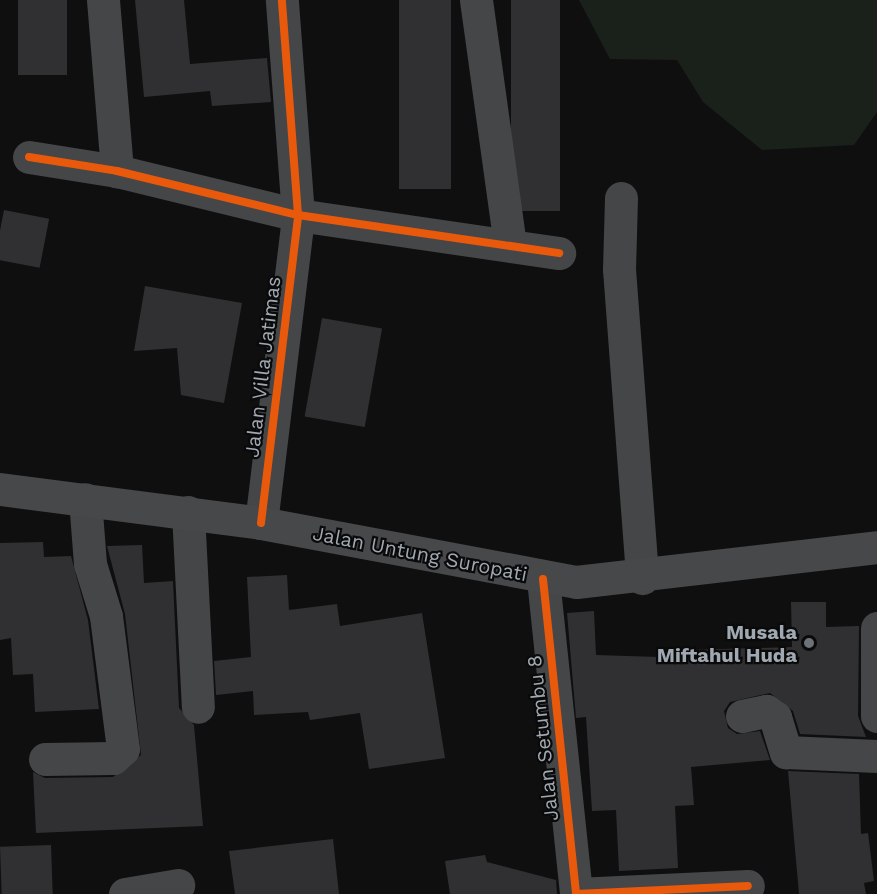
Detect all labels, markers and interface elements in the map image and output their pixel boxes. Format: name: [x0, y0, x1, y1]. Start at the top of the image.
street label: Jalan Villa Jatimas: [240, 274, 286, 460]
street label: Jalan Untung Suropati: [311, 521, 529, 587]
place label: Musala Miftahul Huda: [657, 620, 797, 667]
marker: Musala Miftahul Huda: [802, 636, 816, 650]
street label: Jalan Setumbu 8: [522, 654, 564, 822]

